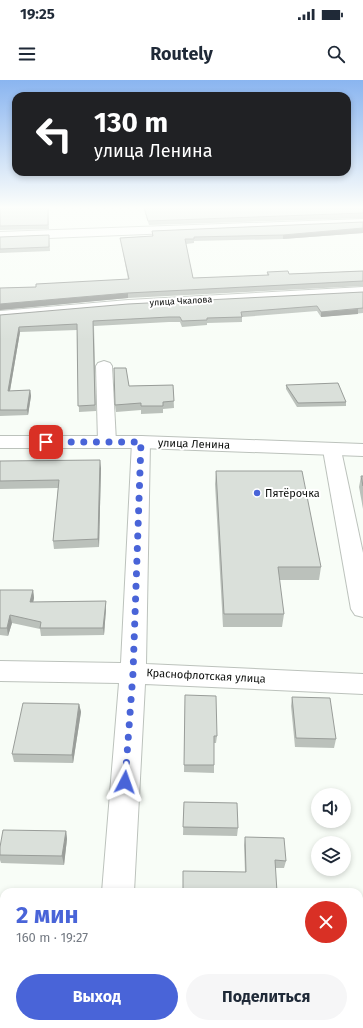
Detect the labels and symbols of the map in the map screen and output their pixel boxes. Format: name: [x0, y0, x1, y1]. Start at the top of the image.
street label: улица Чкалова: [149, 294, 213, 308]
pin: [29, 425, 63, 459]
street label: улица Ленина: [158, 436, 230, 452]
place label: Пятёрочка: [265, 487, 320, 500]
marker: Пятёрочка: [252, 488, 262, 498]
street label: Краснофлотская улица: [146, 666, 266, 686]
position arrow: [104, 761, 146, 803]

